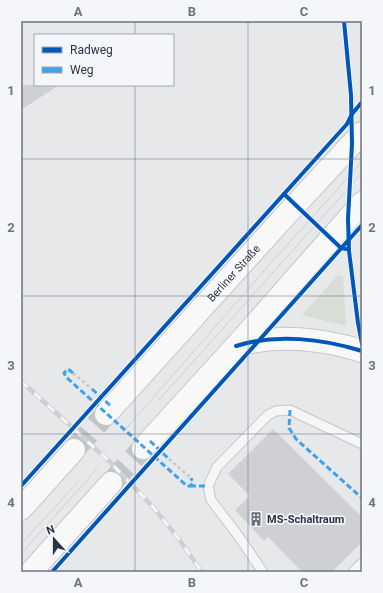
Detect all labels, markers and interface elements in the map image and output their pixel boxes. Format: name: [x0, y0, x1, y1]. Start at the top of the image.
text: A: [74, 4, 83, 19]
text: B: [188, 4, 196, 19]
text: C: [300, 4, 309, 19]
legend: [34, 34, 174, 86]
text: Radweg: [70, 43, 113, 57]
text: Weg: [70, 63, 94, 77]
text: 1: [7, 83, 15, 98]
text: 1: [368, 83, 376, 98]
text: 2: [7, 220, 15, 235]
text: 2: [368, 220, 376, 235]
street label: Berliner Straße: [204, 242, 263, 304]
text: 3: [7, 358, 15, 373]
text: 3: [368, 358, 376, 373]
text: 4: [7, 495, 15, 510]
text: 4: [368, 495, 376, 510]
building icon: MS-Schaltraum: [248, 511, 264, 527]
place label: MS-Schaltraum: [267, 513, 344, 526]
north arrow: [34, 519, 74, 559]
text: N: [45, 523, 57, 538]
text: A: [74, 575, 83, 590]
text: B: [188, 575, 196, 590]
text: C: [300, 575, 309, 590]

